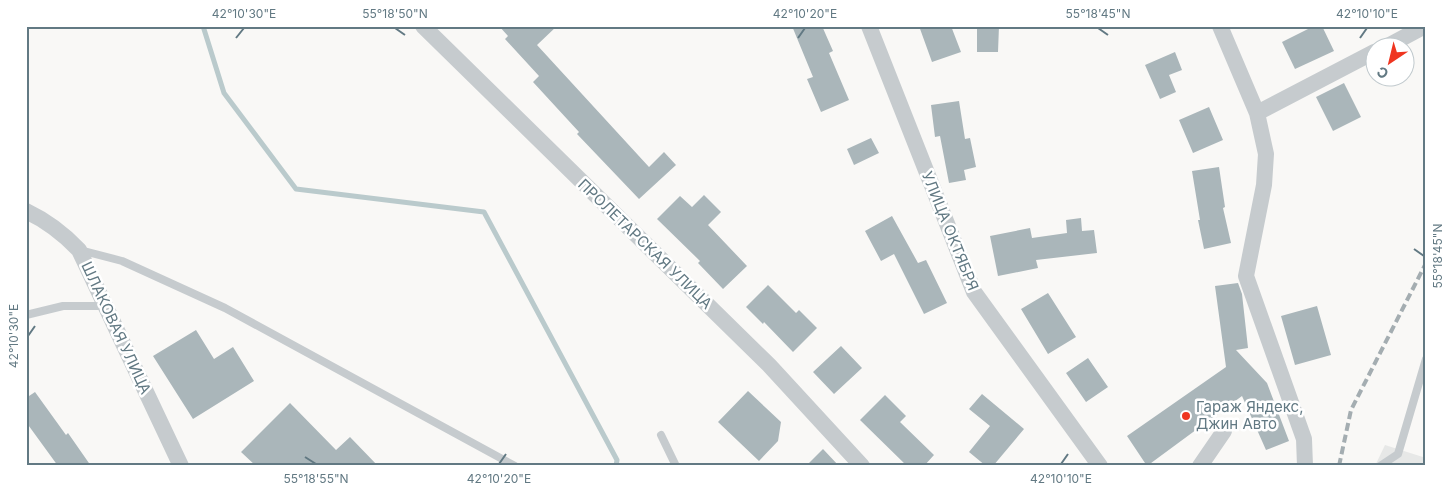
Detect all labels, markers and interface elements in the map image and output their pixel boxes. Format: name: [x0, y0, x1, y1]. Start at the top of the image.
text: 42°10'30"E: [212, 6, 276, 21]
text: 55°18'50"N: [362, 6, 428, 21]
text: 42°10'20"E: [773, 6, 837, 21]
text: 55°18'45"N: [1066, 6, 1130, 21]
text: 42°10'10"E: [1336, 6, 1398, 21]
north arrow: [1364, 38, 1414, 88]
text: С: [1373, 63, 1391, 83]
street label: УЛИЦА ОКТЯБРЯ: [918, 168, 983, 293]
street label: ПРОЛЕТАРСКАЯ УЛИЦА: [574, 175, 716, 313]
text: 55°18'45"N: [1430, 224, 1445, 288]
street label: ШЛАКОВАЯ УЛИЦА: [77, 258, 156, 397]
text: 42°10'30"E: [6, 304, 21, 368]
place label: Гараж Яндекс, Джин Авто: [1196, 397, 1304, 433]
marker: Гараж Яндекс, Джин Авто: [1180, 410, 1192, 422]
text: 55°18'55"N: [283, 471, 349, 486]
text: 42°10'20"E: [467, 471, 531, 486]
text: 42°10'10"E: [1030, 471, 1092, 486]

